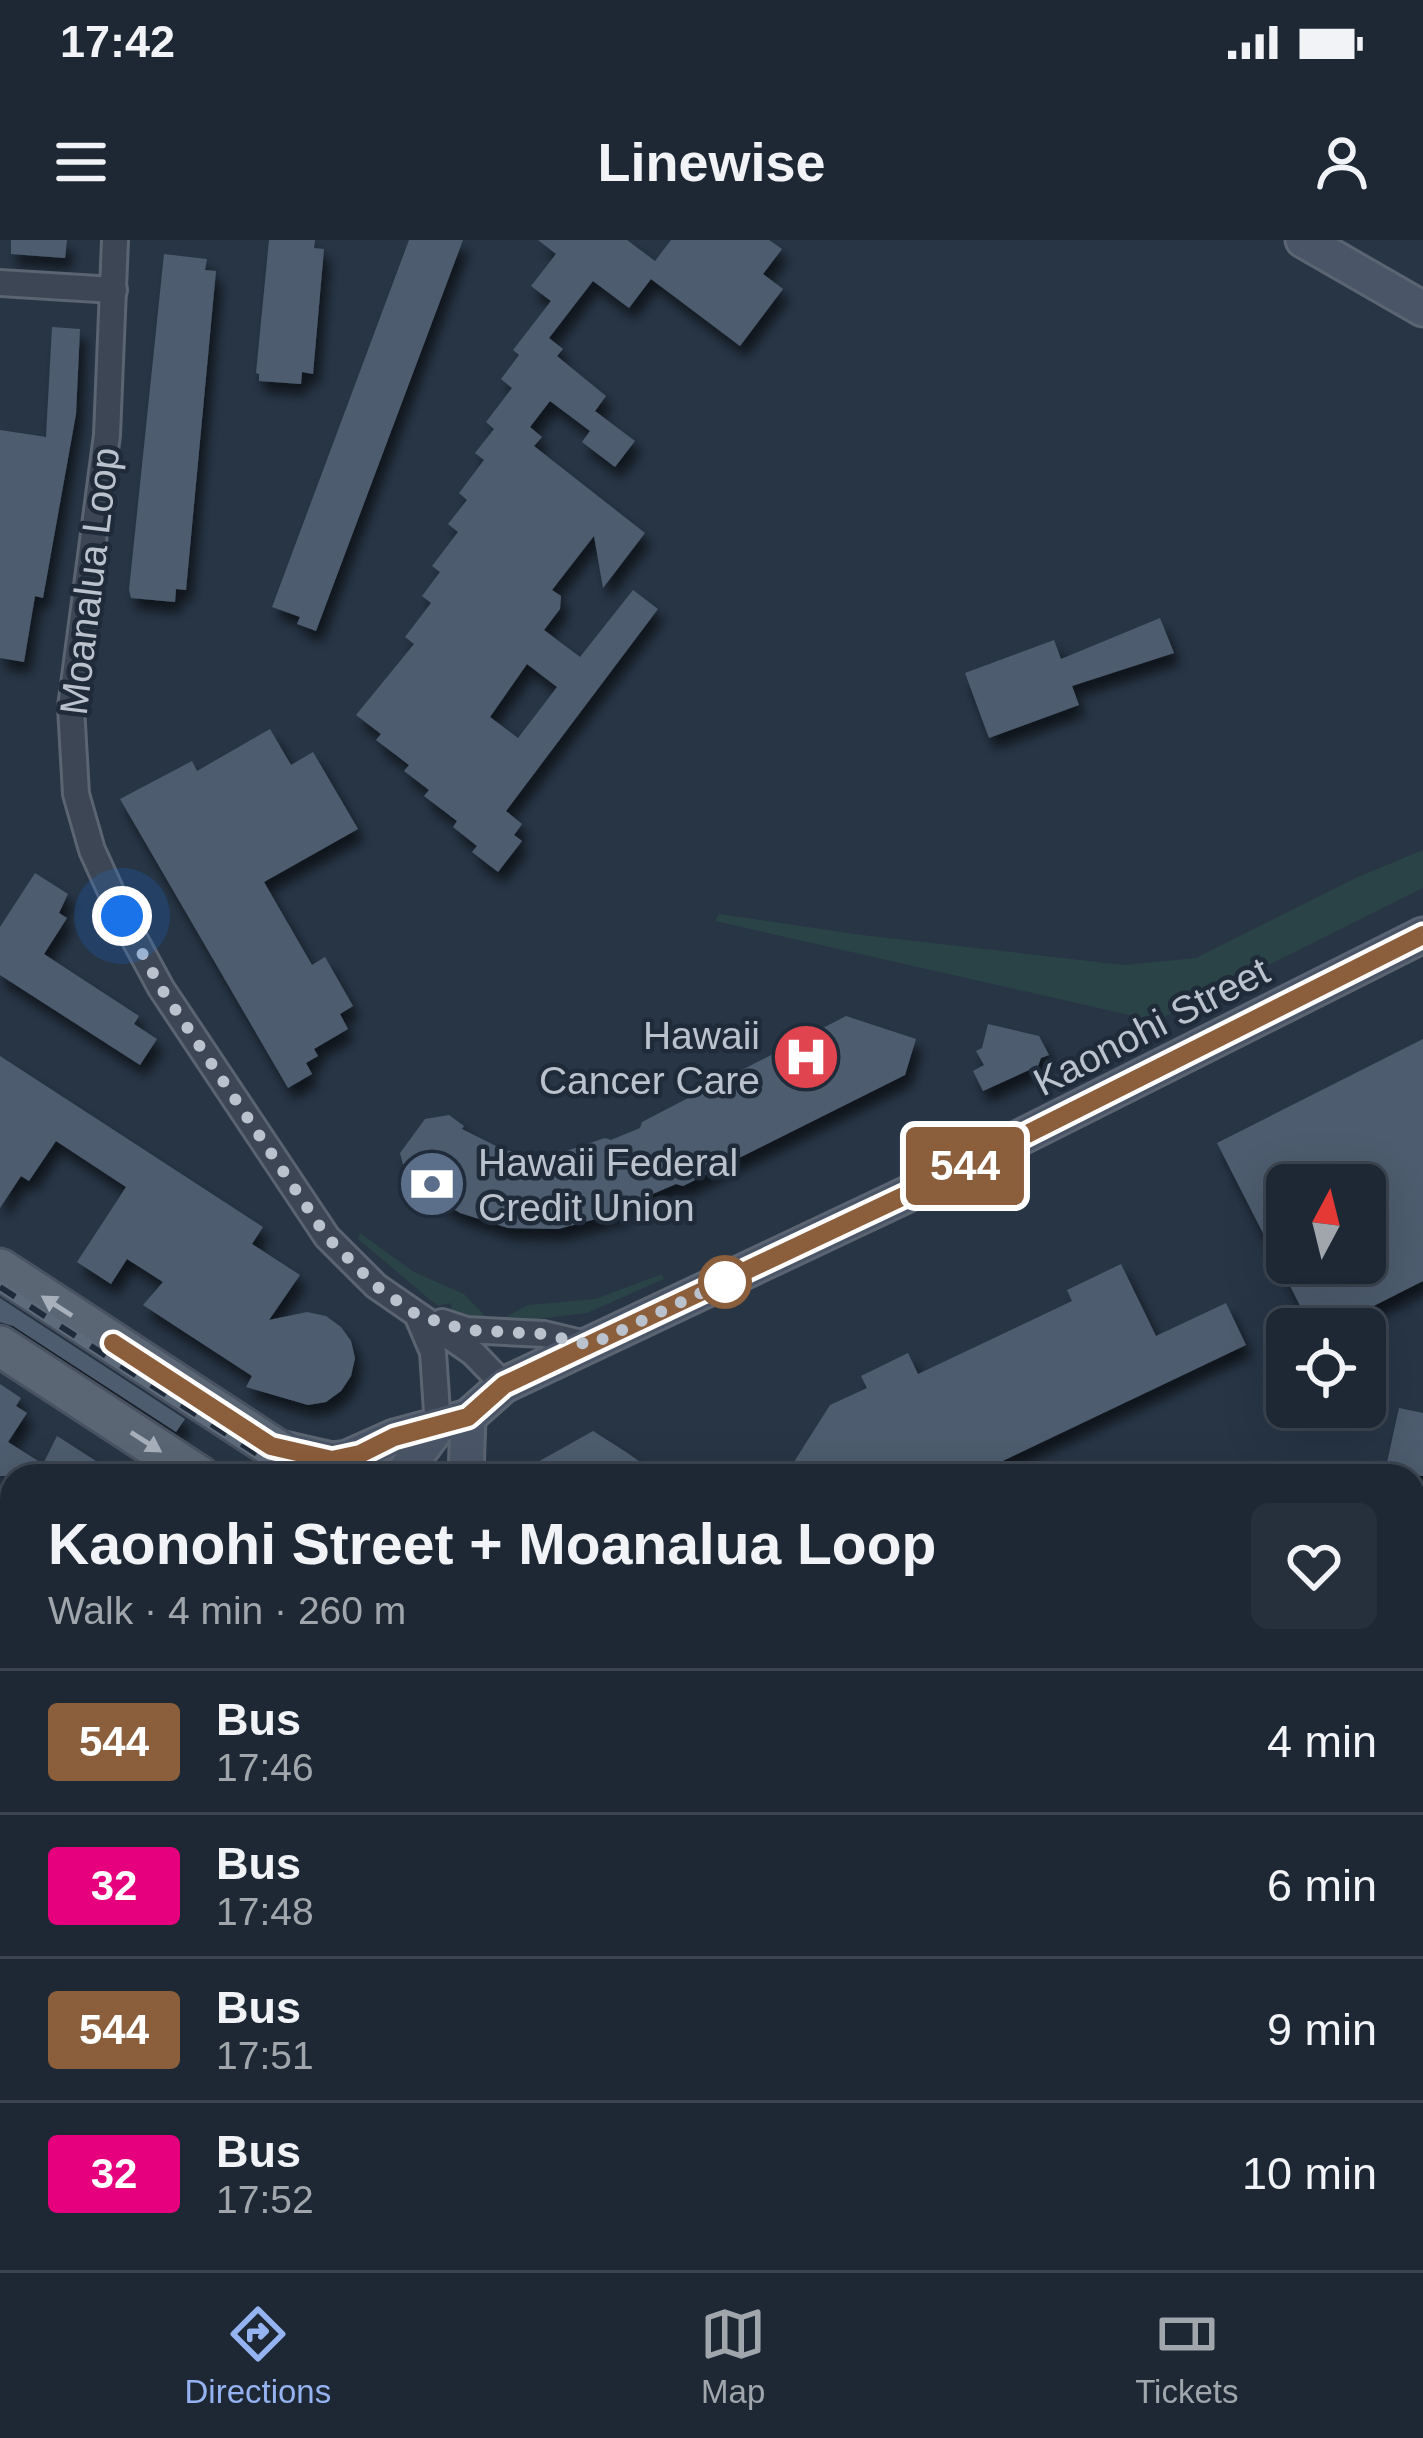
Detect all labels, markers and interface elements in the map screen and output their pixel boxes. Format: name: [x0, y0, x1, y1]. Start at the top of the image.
text: 17:42: [60, 16, 175, 67]
icon: menu: [48, 129, 114, 195]
icon: person: [1309, 129, 1375, 195]
text: Linewise: [597, 132, 826, 192]
street label: Moanalua Loop: [52, 445, 127, 717]
your location: [92, 886, 152, 946]
street label: Kaonohi Street: [1027, 949, 1276, 1104]
place label: Hawaii Cancer Care: [539, 1014, 760, 1102]
hospital icon: Hawaii Cancer Care: [771, 1022, 841, 1092]
line badge: 544: [896, 1127, 1034, 1205]
place label: Hawaii Federal Credit Union: [478, 1141, 738, 1229]
text: 544: [930, 1142, 1000, 1189]
bank icon: Hawaii Federal Credit Union: [397, 1149, 467, 1219]
north arrow: [1266, 1164, 1386, 1284]
map controls: [1266, 1164, 1386, 1428]
unlabelled marker: [700, 1257, 750, 1307]
one-way arrow: [40, 1296, 73, 1318]
button: locate: [1266, 1308, 1386, 1428]
one-way arrow: [129, 1431, 163, 1452]
button: heart: [1251, 1503, 1377, 1629]
text: Kaonohi Street + Moanalua Loop: [48, 1512, 936, 1576]
text: Walk · 4 min · 260 m: [48, 1589, 406, 1632]
text: Bus: [216, 1694, 301, 1745]
text: 4 min: [1267, 1716, 1377, 1767]
text: 544: [79, 1718, 149, 1765]
text: 17:46: [216, 1746, 314, 1789]
text: Bus: [216, 1838, 301, 1889]
text: 6 min: [1267, 1860, 1377, 1911]
text: 32: [91, 1862, 137, 1909]
text: 17:48: [216, 1890, 314, 1933]
text: Bus: [216, 1982, 301, 2033]
text: 9 min: [1267, 2004, 1377, 2055]
text: 544: [79, 2006, 149, 2053]
text: 17:51: [216, 2034, 314, 2077]
text: Bus: [216, 2126, 301, 2177]
text: 10 min: [1242, 2148, 1377, 2199]
text: 32: [91, 2150, 137, 2197]
text: 17:52: [216, 2178, 314, 2221]
tab: Directions: [184, 2301, 331, 2411]
tab: Map: [700, 2301, 766, 2411]
tab: Tickets: [1135, 2301, 1238, 2411]

